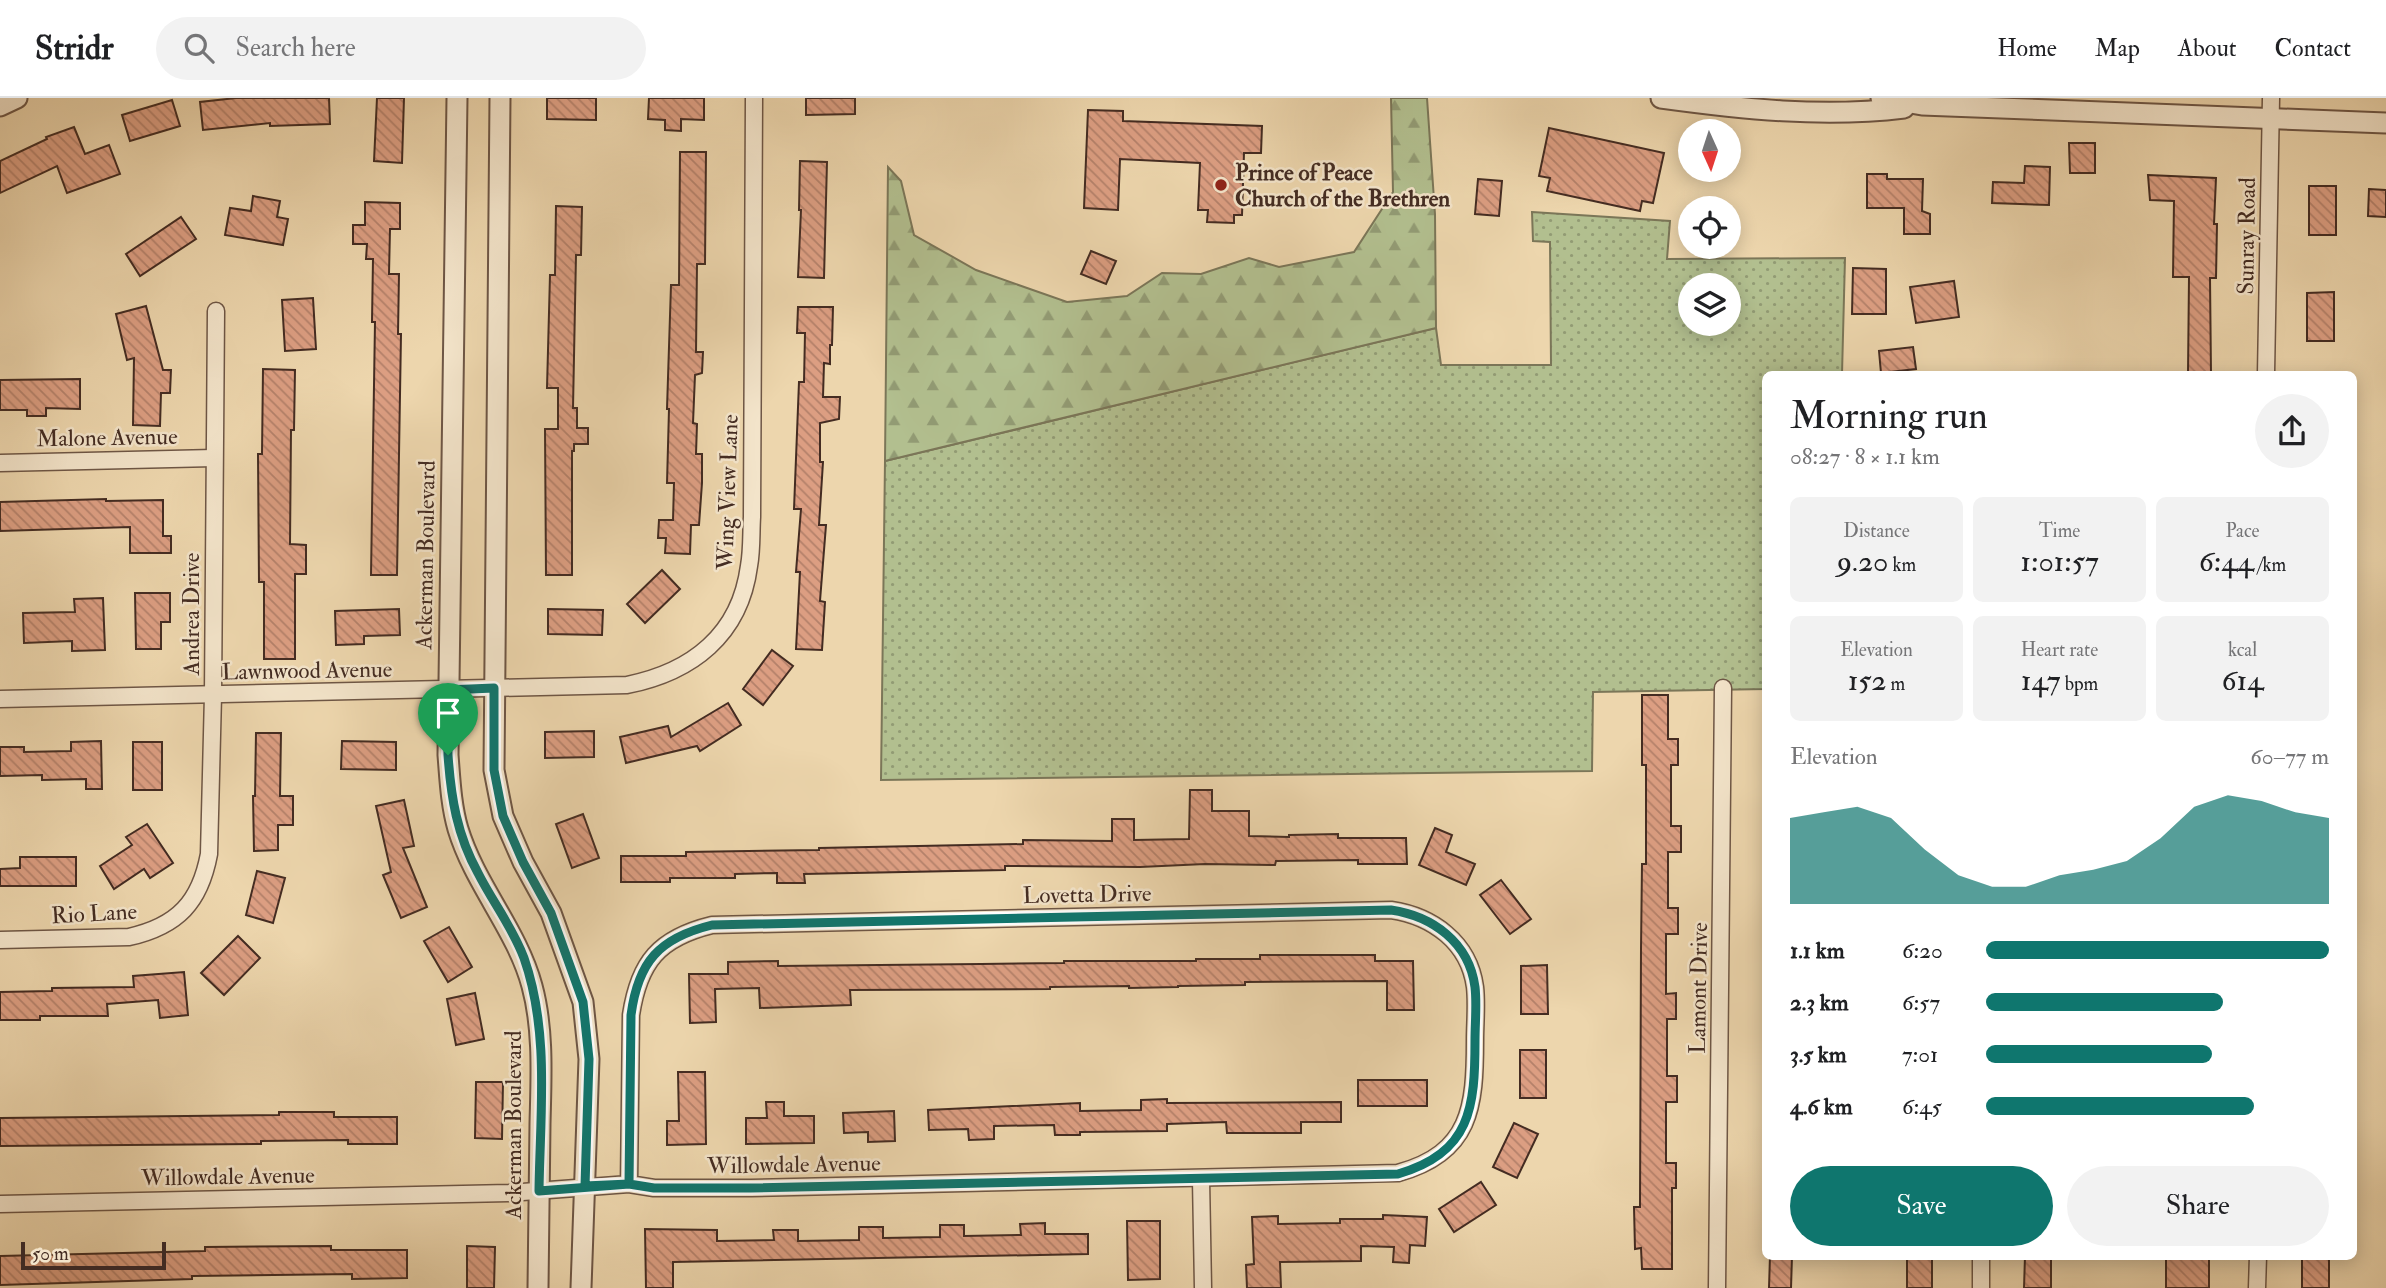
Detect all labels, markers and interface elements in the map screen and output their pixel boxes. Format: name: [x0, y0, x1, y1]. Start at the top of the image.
search box: [156, 17, 646, 80]
text: Stridr: [35, 28, 114, 69]
icon: search: [180, 29, 218, 67]
text: Search here: [236, 32, 356, 64]
text: Home: [1997, 33, 2057, 64]
text: Map: [2095, 33, 2140, 64]
text: About: [2178, 33, 2237, 64]
text: Contact: [2275, 33, 2351, 64]
north arrow: [1678, 119, 1741, 182]
map controls: [1678, 119, 1741, 336]
place label: Prince of Peace Church of the Brethren: [1235, 158, 1450, 213]
marker: Prince of Peace Church of the Brethren: [1213, 177, 1229, 193]
street label: Sunray Road: [2231, 177, 2262, 295]
button: locate: [1678, 196, 1741, 259]
button: layers: [1678, 273, 1741, 336]
text: Morning run: [1790, 392, 1988, 440]
button: share: [2255, 394, 2329, 468]
street label: Wing View Lane: [710, 413, 745, 571]
street label: Malone Avenue: [36, 422, 178, 453]
text: 08:27 · 8 × 1.1 km: [1790, 442, 1940, 471]
street label: Ackerman Boulevard: [409, 460, 442, 651]
text: Distance: [1843, 519, 1910, 543]
text: Time: [2039, 519, 2080, 543]
text: Pace: [2225, 519, 2260, 543]
text: 9.20: [1837, 543, 1889, 580]
text: 1:01:57: [2020, 543, 2099, 580]
text: 6:44: [2199, 543, 2254, 580]
street label: Andrea Drive: [177, 552, 206, 676]
text: km: [1889, 553, 1916, 577]
text: /km: [2254, 553, 2286, 577]
text: Elevation: [1840, 638, 1913, 662]
text: Heart rate: [2021, 638, 2098, 662]
text: kcal: [2228, 638, 2257, 662]
street label: Lawnwood Avenue: [221, 655, 393, 686]
text: 152: [1848, 662, 1887, 699]
text: 147: [2021, 662, 2061, 699]
text: 614: [2222, 662, 2263, 699]
text: m: [1887, 672, 1905, 696]
text: bpm: [2061, 672, 2098, 696]
pin: [418, 683, 478, 755]
icon: arrive: [429, 694, 467, 732]
text: Elevation: [1790, 742, 1878, 771]
text: 60–77 m: [2250, 742, 2329, 771]
street label: Lovetta Drive: [1022, 879, 1152, 910]
street label: Rio Lane: [50, 897, 138, 930]
street label: Lamont Drive: [1683, 922, 1714, 1054]
text: 1.1 km: [1790, 936, 1845, 965]
text: 6:20: [1902, 936, 1943, 965]
text: 2.3 km: [1790, 988, 1849, 1017]
text: 6:57: [1902, 988, 1940, 1017]
street label: Ackerman Boulevard: [499, 1030, 528, 1221]
text: 3.5 km: [1790, 1040, 1847, 1069]
text: 7:01: [1902, 1040, 1938, 1069]
text: 4.6 km: [1790, 1092, 1853, 1121]
text: 6:45: [1902, 1092, 1942, 1121]
street label: Willowdale Avenue: [706, 1148, 881, 1181]
street label: Willowdale Avenue: [140, 1160, 315, 1193]
button: Save: [1790, 1166, 2053, 1246]
button: Share: [2067, 1166, 2329, 1246]
scale bar: [21, 1239, 166, 1271]
text: 50 m: [32, 1242, 69, 1266]

